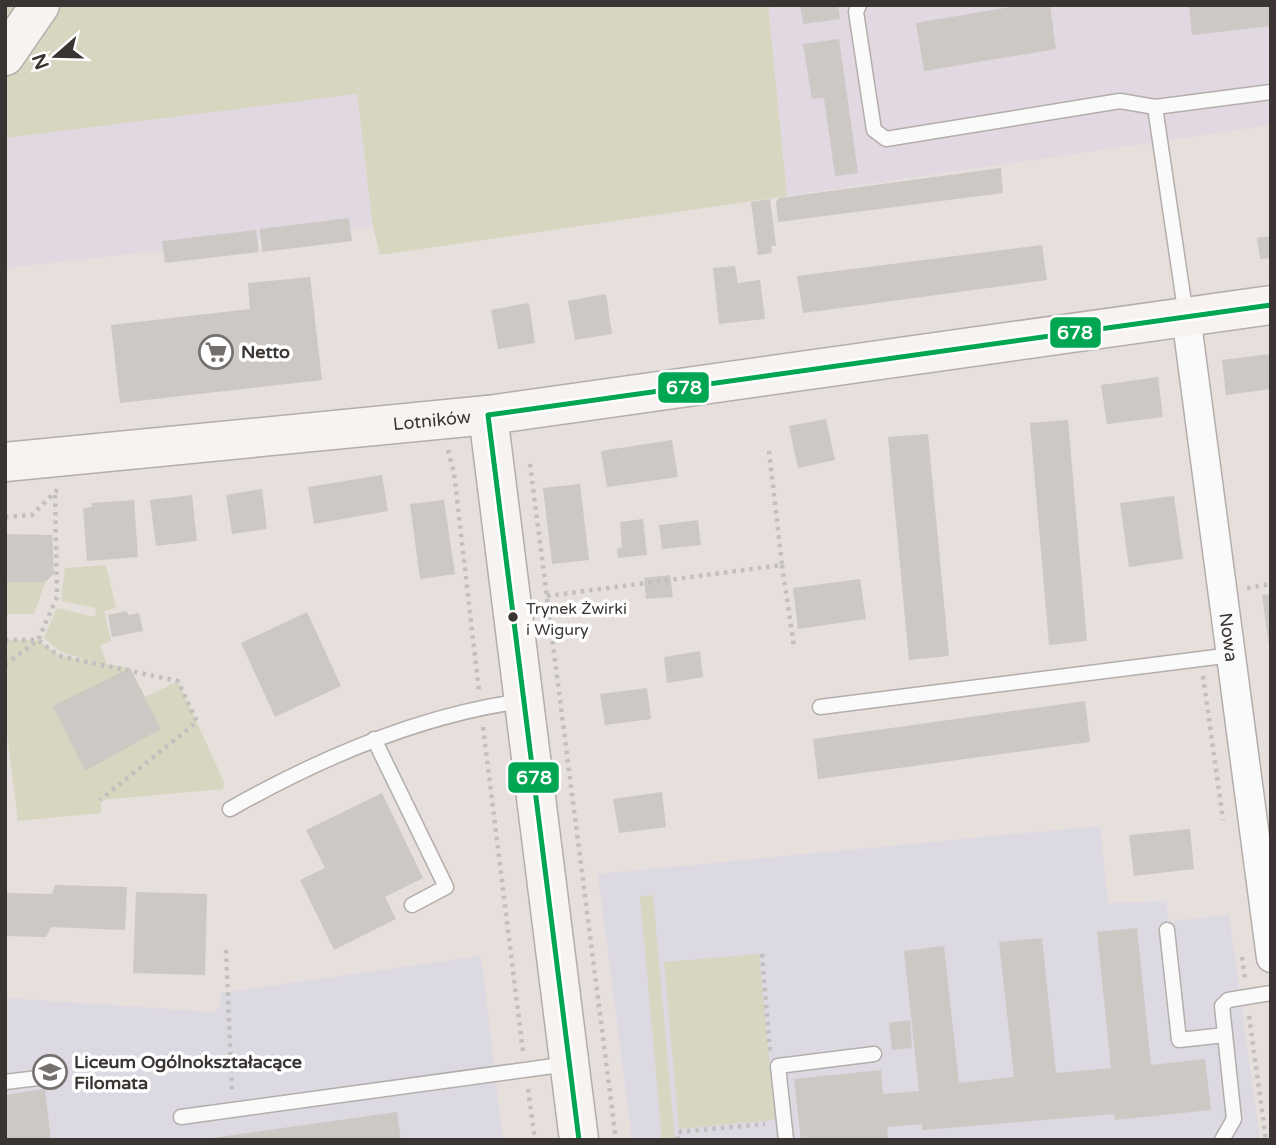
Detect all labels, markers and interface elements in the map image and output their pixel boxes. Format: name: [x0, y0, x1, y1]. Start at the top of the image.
north arrow: [21, 21, 91, 91]
text: N: [28, 51, 54, 72]
line badge: 678: [1049, 316, 1102, 349]
text: 678: [1057, 322, 1093, 344]
supermarket icon: Netto: [197, 333, 235, 371]
place label: Netto: [241, 341, 290, 363]
line badge: 678: [657, 371, 710, 404]
text: 678: [666, 377, 702, 399]
street label: Lotników: [392, 406, 472, 435]
place label: Trynek Żwirki i Wigury: [526, 599, 627, 640]
marker: Trynek Żwirki i Wigury: [506, 610, 520, 624]
street label: Nowa: [1214, 611, 1243, 663]
line badge: 678: [507, 761, 560, 794]
text: 678: [516, 767, 552, 789]
place label: Liceum Ogólnokształacące Filomata: [74, 1051, 302, 1094]
school or university icon: Liceum Ogólnokształacące Filomata: [31, 1053, 69, 1091]

